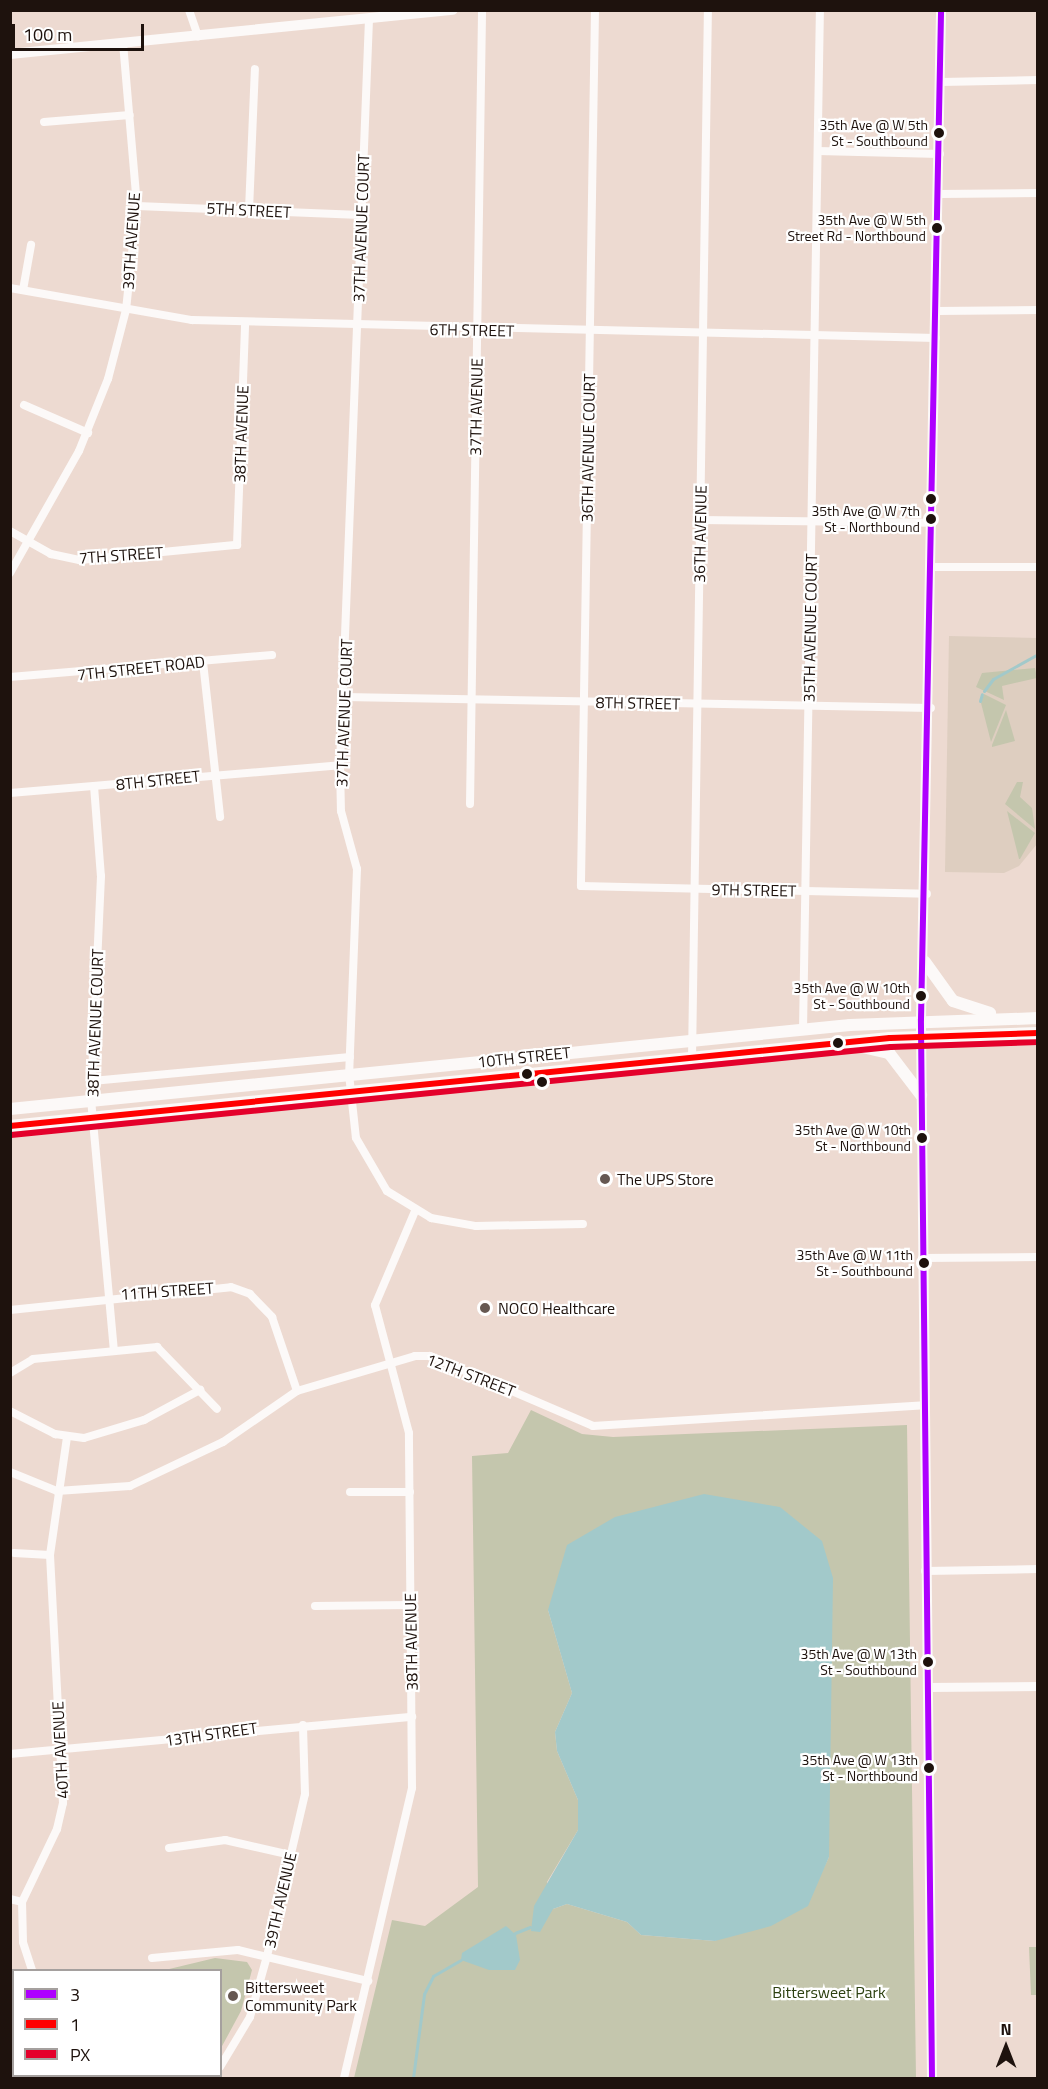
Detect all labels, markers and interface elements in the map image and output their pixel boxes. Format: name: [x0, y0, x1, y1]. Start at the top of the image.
scale bar: [15, 12, 147, 50]
text: 100 m: [23, 21, 72, 48]
place label: 35th Ave @ W 5th St - Southbound: [819, 117, 928, 150]
marker: 35th Ave @ W 5th St - Southbound: [933, 127, 945, 139]
street label: 37TH AVENUE COURT: [349, 153, 373, 303]
street label: 39TH AVENUE: [118, 192, 144, 290]
street label: 5TH STREET: [206, 198, 292, 222]
place label: 35th Ave @ W 5th Street Rd - Northbound: [787, 212, 926, 244]
marker: 35th Ave @ W 5th Street Rd - Northbound: [931, 222, 943, 234]
street label: 6TH STREET: [429, 320, 515, 340]
street label: 37TH AVENUE: [466, 358, 486, 456]
street label: 36TH AVENUE COURT: [577, 373, 599, 523]
street label: 38TH AVENUE: [230, 385, 252, 483]
street label: 36TH AVENUE: [690, 485, 710, 583]
unlabelled marker: [925, 493, 937, 505]
place label: 35th Ave @ W 7th St - Northbound: [811, 503, 920, 536]
marker: 35th Ave @ W 7th St - Northbound: [925, 513, 937, 525]
street label: 7TH STREET: [78, 542, 164, 568]
street label: 35TH AVENUE COURT: [799, 553, 821, 703]
street label: 37TH AVENUE COURT: [332, 638, 356, 788]
street label: 7TH STREET ROAD: [76, 652, 206, 684]
street label: 8TH STREET: [595, 693, 681, 713]
street label: 8TH STREET: [115, 766, 201, 794]
street label: 9TH STREET: [711, 880, 797, 900]
street label: 38TH AVENUE COURT: [83, 948, 107, 1098]
place label: 35th Ave @ W 10th St - Southbound: [794, 980, 910, 1012]
marker: 35th Ave @ W 10th St - Southbound: [915, 990, 927, 1002]
unlabelled marker: [832, 1037, 844, 1049]
street label: 10TH STREET: [476, 1043, 572, 1071]
unlabelled marker: [521, 1068, 533, 1080]
unlabelled marker: [536, 1076, 548, 1088]
place label: 35th Ave @ W 10th St - Northbound: [795, 1122, 911, 1154]
marker: 35th Ave @ W 10th St - Northbound: [916, 1132, 928, 1144]
place label: The UPS Store: [617, 1169, 714, 1189]
marker: The UPS Store: [598, 1172, 612, 1186]
place label: 35th Ave @ W 11th St - Southbound: [797, 1247, 913, 1280]
marker: 35th Ave @ W 11th St - Southbound: [918, 1257, 930, 1269]
street label: 11TH STREET: [120, 1278, 214, 1304]
place label: NOCO Healthcare: [498, 1298, 615, 1318]
marker: NOCO Healthcare: [476, 1299, 494, 1317]
street label: 12TH STREET: [424, 1349, 518, 1401]
street label: 38TH AVENUE: [401, 1593, 421, 1691]
place label: 35th Ave @ W 13th St - Southbound: [801, 1646, 917, 1678]
marker: 35th Ave @ W 13th St - Southbound: [922, 1656, 934, 1668]
street label: 40TH AVENUE: [48, 1701, 72, 1799]
street label: 13TH STREET: [163, 1718, 259, 1750]
place label: 35th Ave @ W 13th St - Northbound: [802, 1752, 918, 1784]
marker: 35th Ave @ W 13th St - Northbound: [923, 1762, 935, 1774]
street label: 39TH AVENUE: [260, 1850, 300, 1950]
legend: [12, 1969, 222, 2077]
place label: Bittersweet Community Park: [245, 1977, 357, 2015]
text: 3: [70, 1981, 80, 2008]
park label: Bittersweet Park: [772, 1982, 886, 2002]
marker: Bittersweet Community Park: [226, 1989, 240, 2003]
text: 1: [70, 2011, 80, 2038]
north arrow: [976, 2017, 1036, 2077]
text: N: [1000, 2017, 1012, 2041]
text: PX: [70, 2041, 90, 2068]

